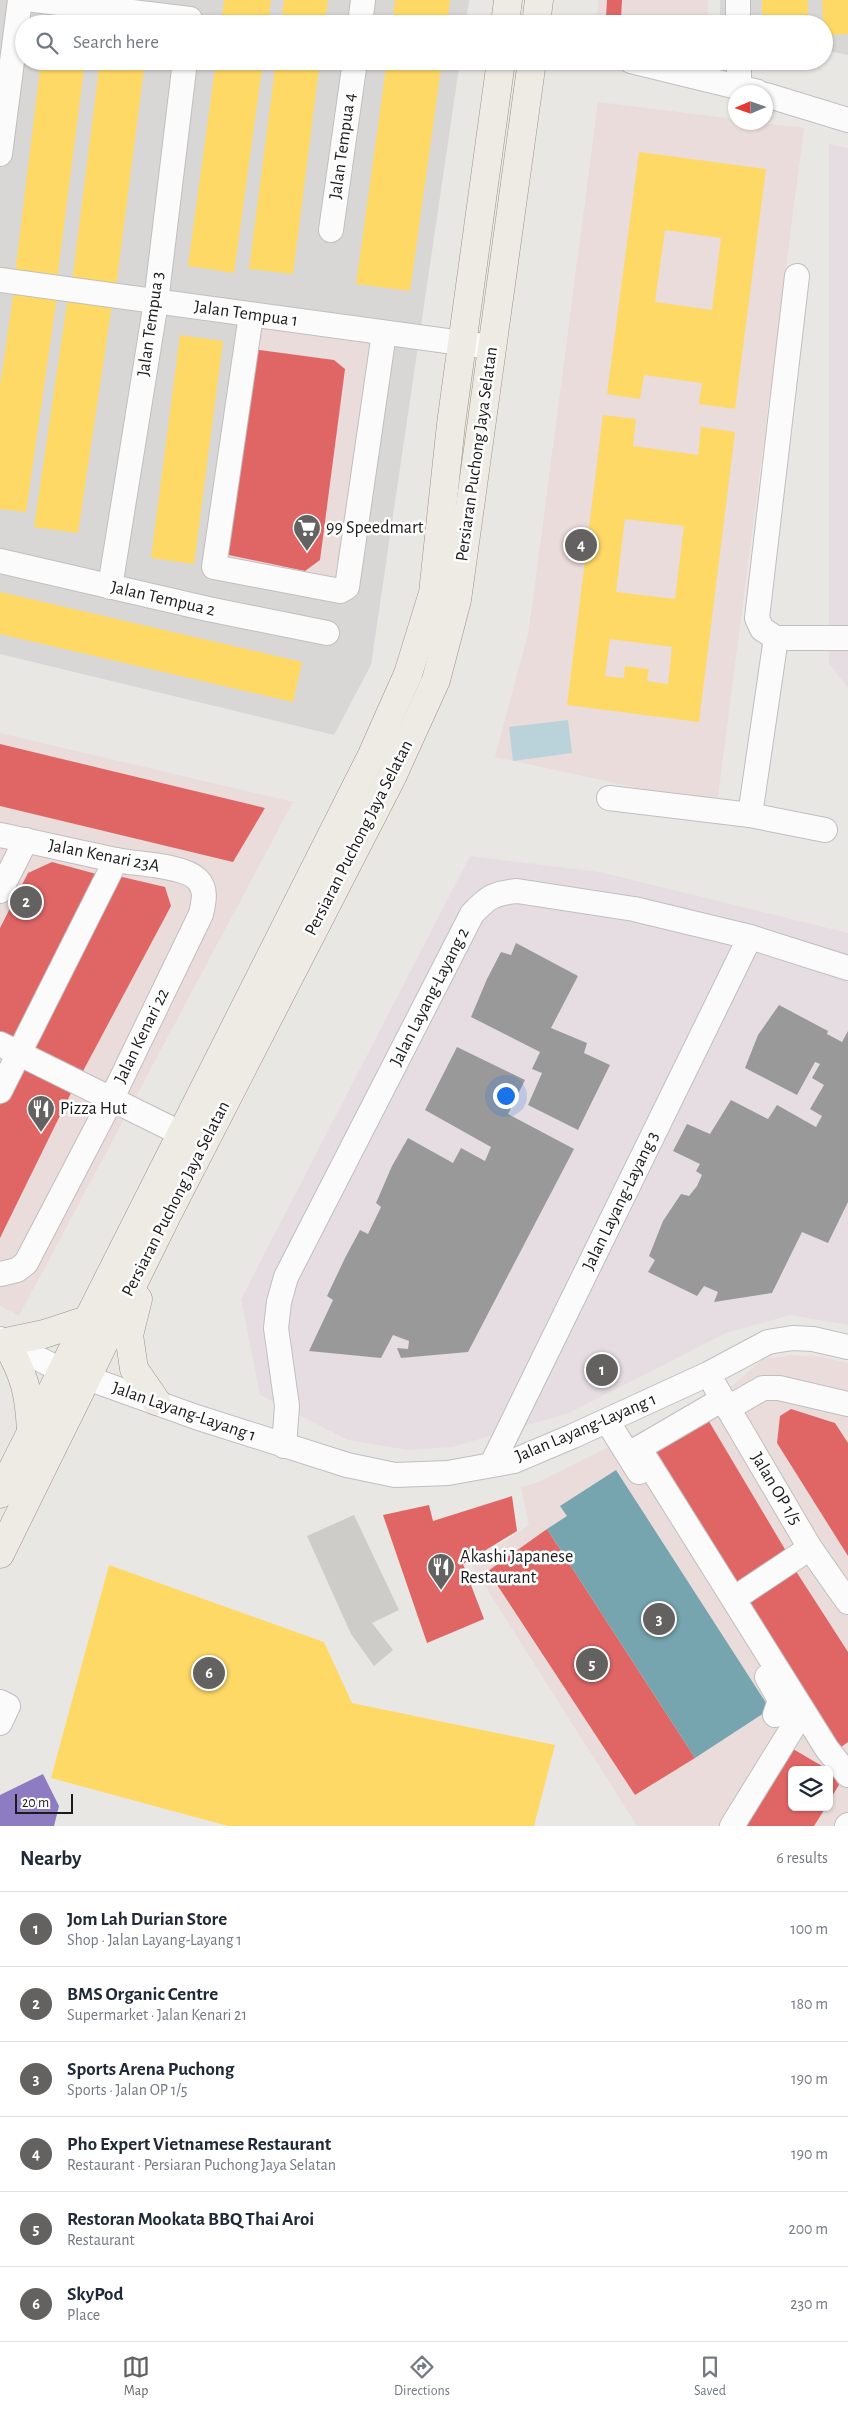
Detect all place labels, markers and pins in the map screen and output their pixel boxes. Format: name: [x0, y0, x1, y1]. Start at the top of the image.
supermarket icon: 99 Speedmart: [292, 513, 322, 552]
place label: 99 Speedmart: [326, 519, 424, 537]
pin: 4: [565, 526, 597, 564]
pin: 2: [10, 883, 42, 921]
restaurant icon: Pizza Hut: [26, 1094, 56, 1133]
place label: Pizza Hut: [60, 1100, 127, 1118]
pin: 1: [586, 1351, 618, 1389]
place label: Akashi Japanese Restaurant: [460, 1548, 573, 1587]
restaurant icon: Akashi Japanese Restaurant: [426, 1552, 456, 1591]
pin: 3: [643, 1600, 675, 1638]
pin: 5: [576, 1645, 608, 1683]
pin: 6: [193, 1654, 225, 1692]

